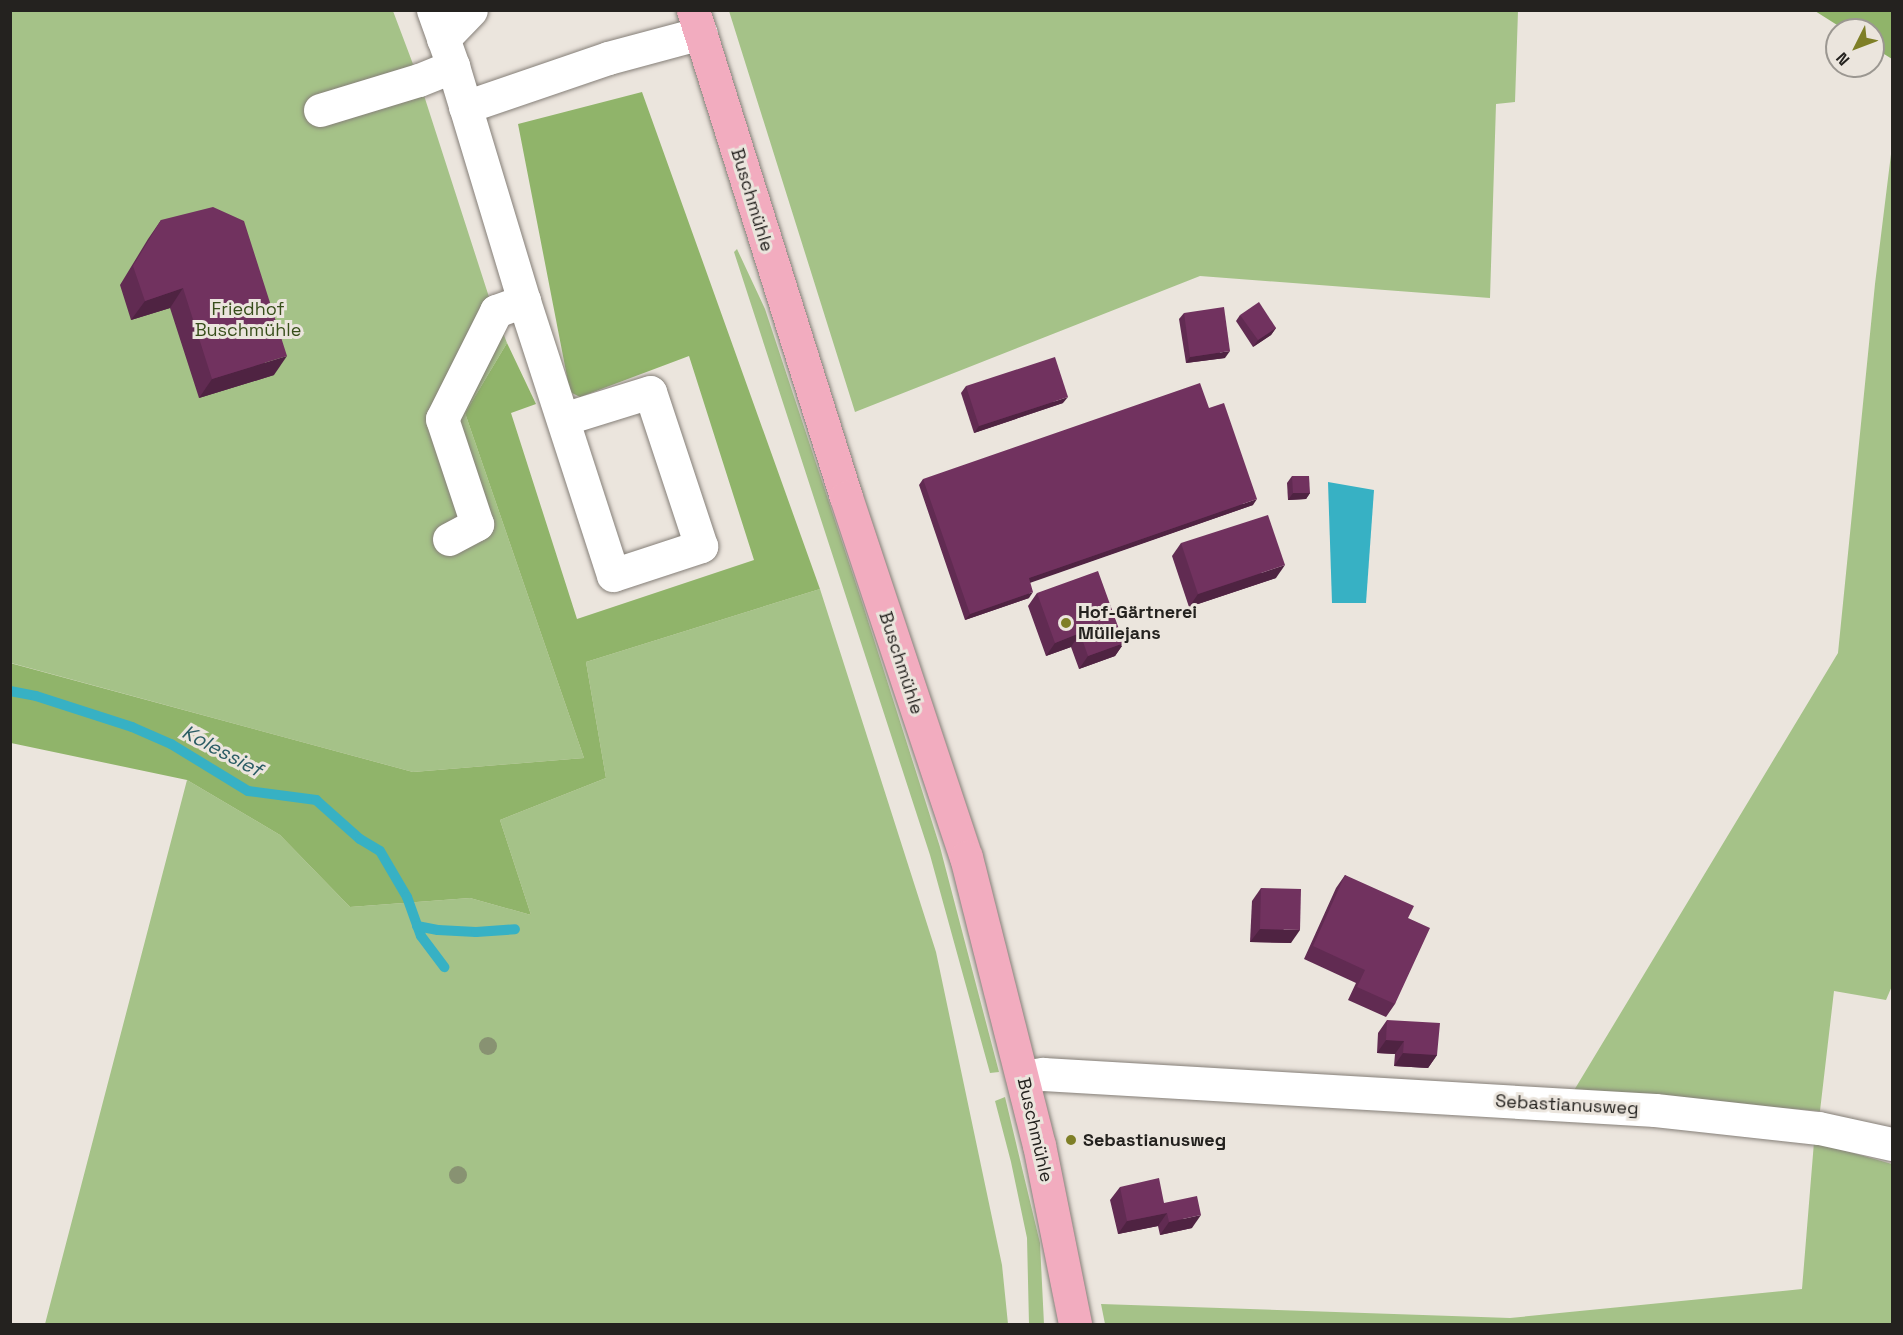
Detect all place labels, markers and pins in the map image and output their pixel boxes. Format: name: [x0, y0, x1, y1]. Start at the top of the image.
place label: Hof-Gärtnerei Müllejans: [1078, 602, 1197, 644]
marker: Hof-Gärtnerei Müllejans: [1059, 616, 1073, 630]
place label: Sebastianusweg: [1083, 1129, 1226, 1151]
marker: Sebastianusweg: [1064, 1133, 1078, 1147]

